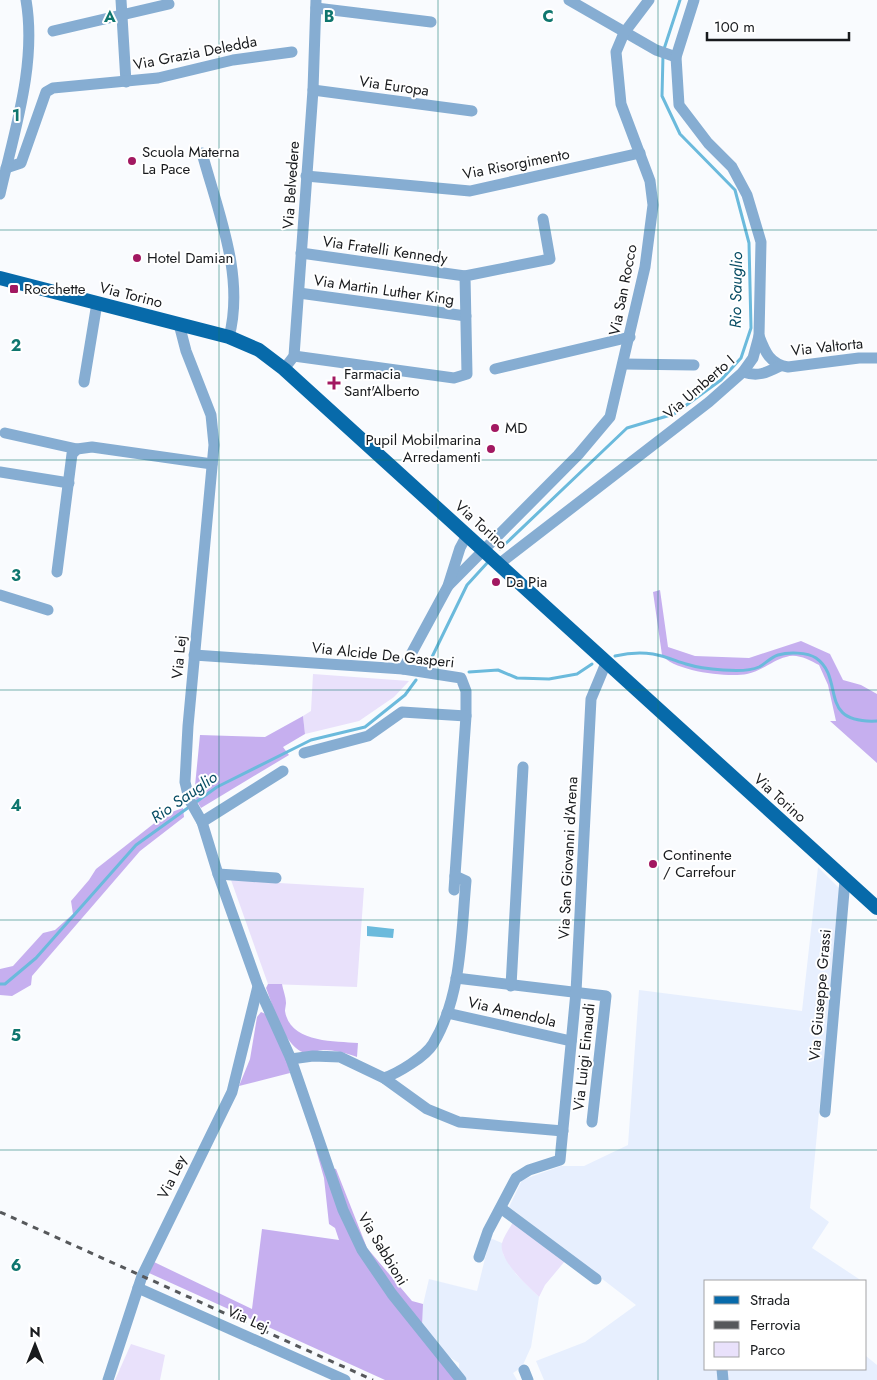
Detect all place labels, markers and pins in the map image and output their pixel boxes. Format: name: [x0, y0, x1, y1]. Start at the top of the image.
place label: Scuola Materna La Pace: [142, 141, 240, 180]
marker: Scuola Materna La Pace: [126, 155, 138, 167]
place label: Hotel Damian: [147, 247, 233, 269]
marker: Hotel Damian: [131, 252, 143, 264]
place label: Rocchette: [24, 278, 86, 300]
marker: Rocchette: [8, 283, 20, 295]
place label: Farmacia Sant'Alberto: [344, 363, 420, 402]
marker: Farmacia Sant'Alberto: [328, 377, 340, 389]
place label: MD: [505, 417, 527, 439]
marker: MD: [489, 422, 501, 434]
place label: Pupil Mobilmarina Arredamenti: [366, 429, 481, 468]
marker: Pupil Mobilmarina Arredamenti: [485, 443, 497, 455]
place label: Da Pia: [506, 571, 547, 593]
marker: Da Pia: [490, 576, 502, 588]
place label: Continente / Carrefour: [663, 844, 737, 883]
marker: Continente / Carrefour: [647, 858, 659, 870]

